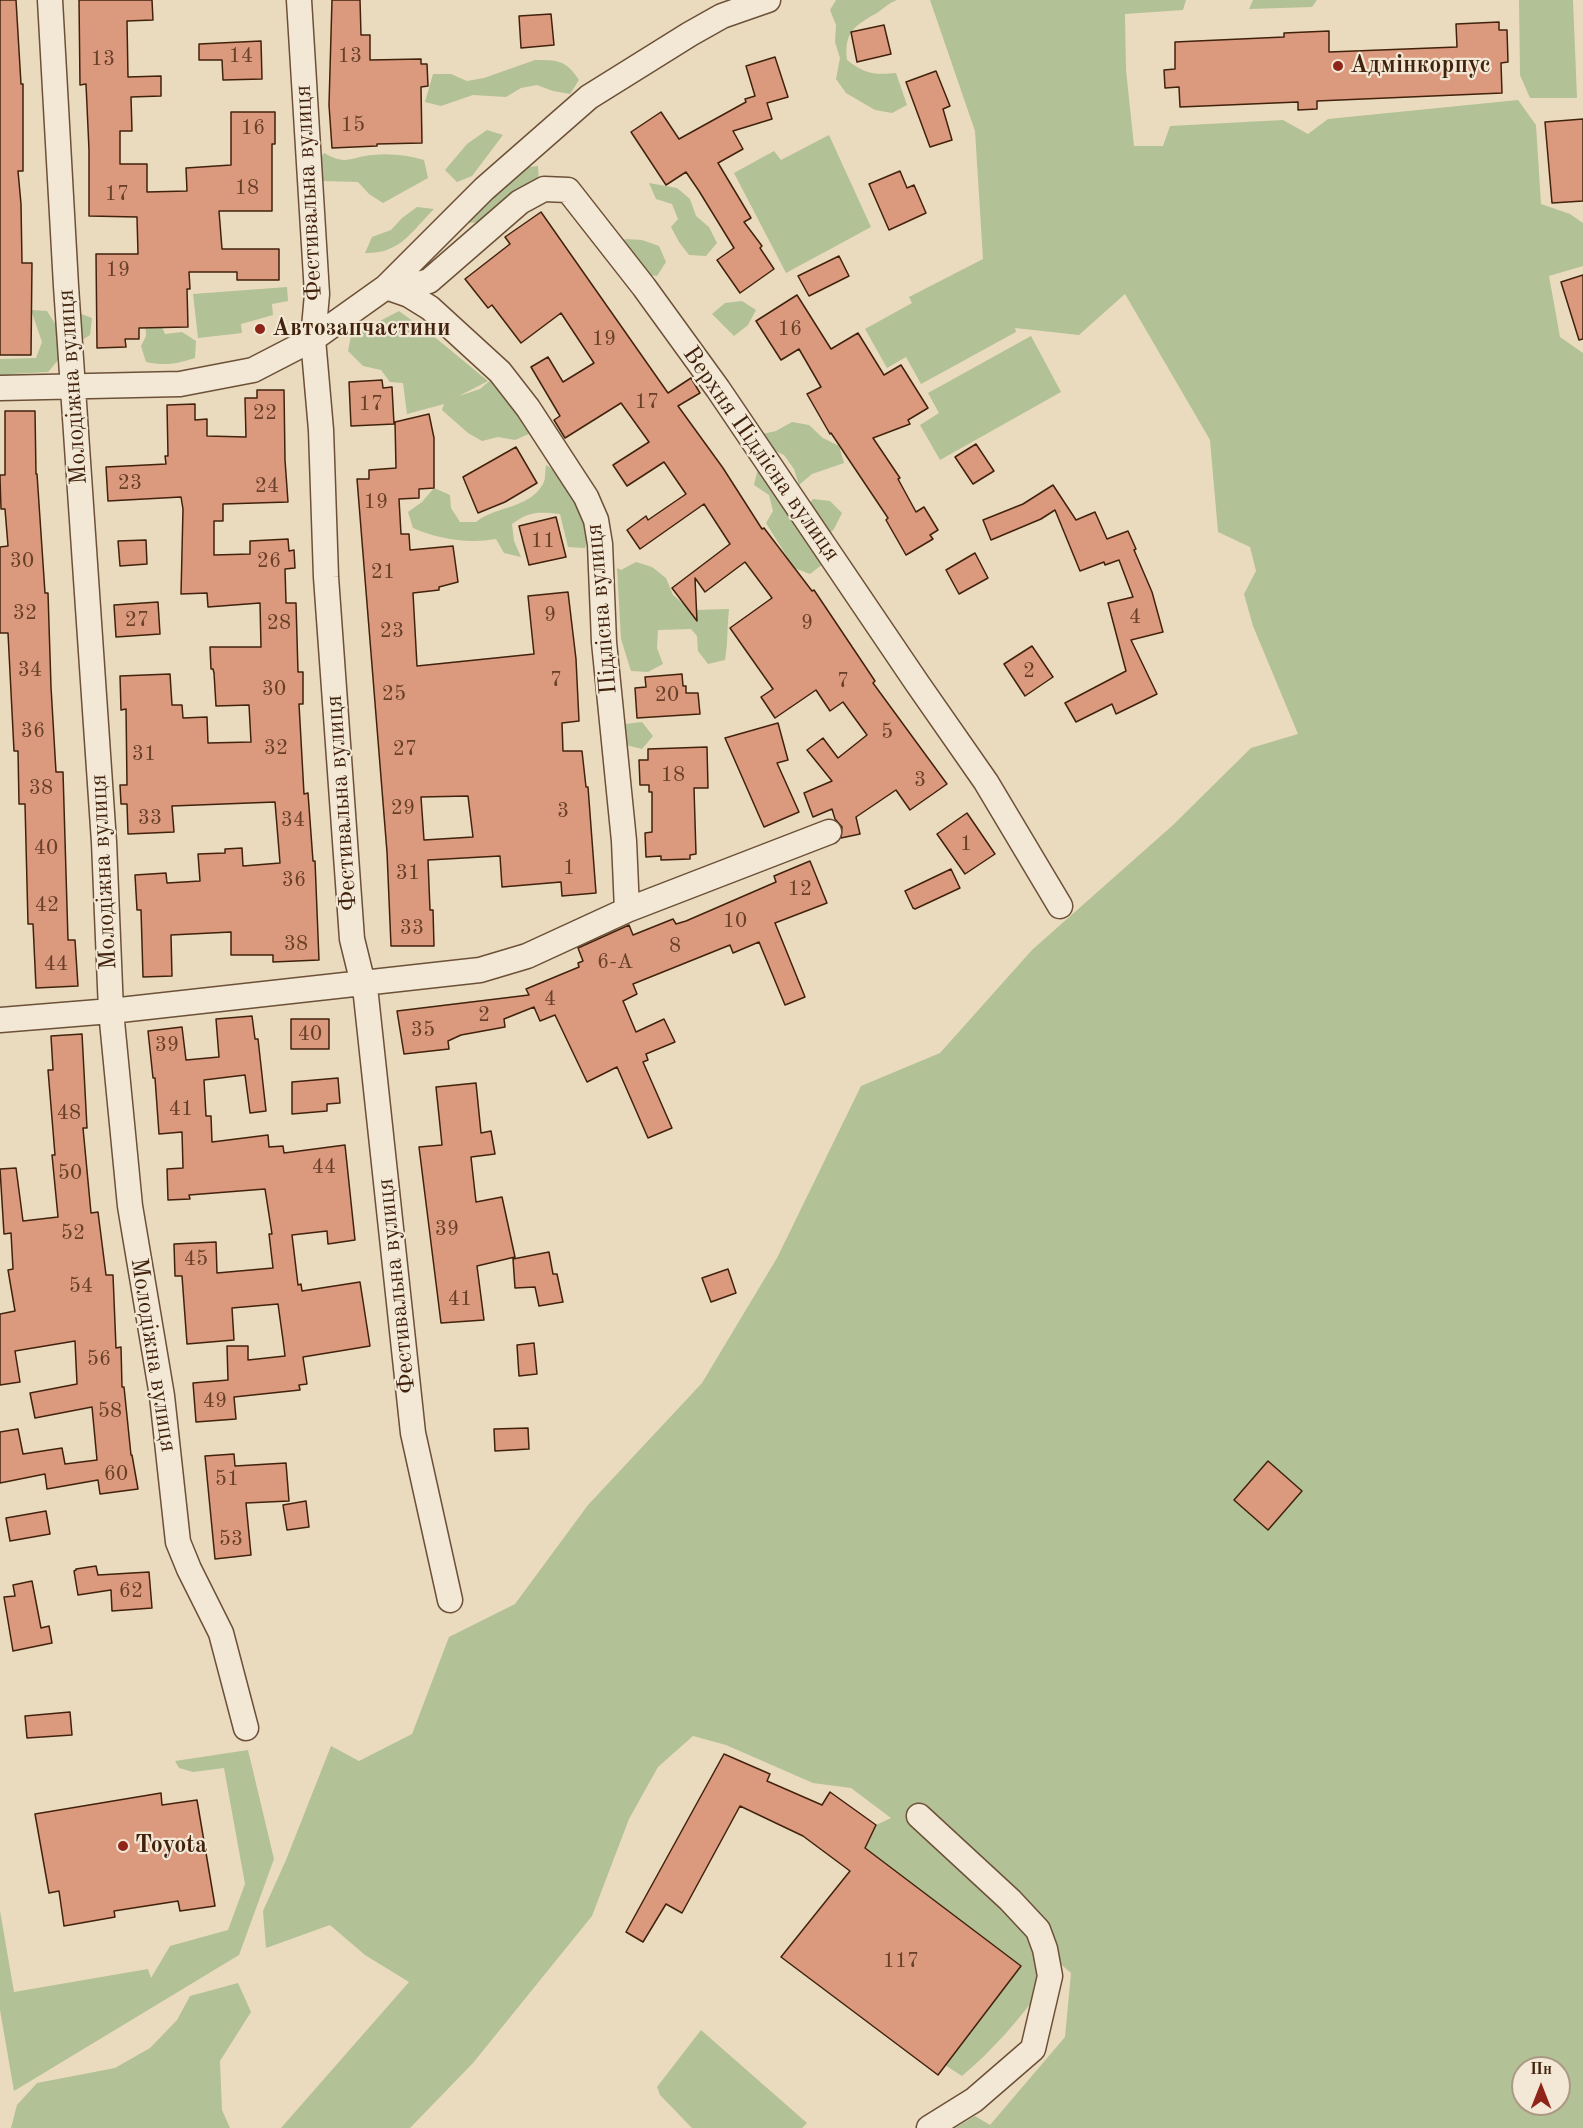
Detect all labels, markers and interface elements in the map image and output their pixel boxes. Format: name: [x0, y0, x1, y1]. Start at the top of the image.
house number: 14: [229, 43, 253, 69]
house number: 13: [338, 43, 362, 69]
house number: 13: [91, 46, 115, 72]
place label: Адмінкорпус: [1350, 52, 1491, 80]
marker: Адмінкорпус: [1331, 59, 1345, 73]
street label: Фестивальна вулиця: [289, 84, 329, 302]
house number: 15: [341, 112, 365, 138]
house number: 16: [241, 115, 265, 141]
house number: 18: [235, 175, 259, 201]
house number: 17: [105, 181, 129, 207]
house number: 19: [106, 257, 130, 283]
street label: Молодіжна вулиця: [52, 288, 94, 486]
place label: Автозапчастини: [272, 315, 451, 343]
house number: 16: [778, 316, 802, 342]
marker: Автозапчастини: [253, 322, 267, 336]
house number: 19: [592, 326, 616, 352]
street label: Верхня Підлісна вулиця: [676, 341, 846, 567]
house number: 17: [635, 389, 659, 415]
house number: 17: [359, 391, 383, 417]
house number: 22: [253, 400, 277, 426]
house number: 23: [118, 470, 142, 496]
house number: 24: [255, 473, 279, 499]
house number: 19: [364, 489, 388, 515]
street label: Підлісна вулиця: [580, 522, 624, 696]
house number: 11: [531, 528, 555, 554]
house number: 30: [10, 548, 34, 574]
house number: 26: [257, 548, 281, 574]
house number: 21: [371, 559, 395, 585]
house number: 32: [13, 600, 37, 626]
house number: 9: [544, 602, 556, 628]
house number: 4: [1129, 604, 1141, 630]
house number: 27: [125, 607, 149, 633]
house number: 28: [267, 610, 291, 636]
house number: 9: [801, 610, 813, 636]
house number: 23: [380, 618, 404, 644]
house number: 34: [18, 657, 42, 683]
house number: 2: [1023, 658, 1035, 684]
house number: 7: [550, 667, 562, 693]
house number: 7: [837, 668, 849, 694]
house number: 30: [262, 676, 286, 702]
house number: 25: [382, 681, 406, 707]
house number: 20: [655, 682, 679, 708]
street label: Фестивальна вулиця: [320, 694, 364, 912]
house number: 36: [21, 718, 45, 744]
house number: 5: [881, 719, 893, 745]
house number: 32: [264, 735, 288, 761]
house number: 27: [393, 736, 417, 762]
house number: 31: [132, 741, 156, 767]
house number: 18: [661, 762, 685, 788]
house number: 3: [914, 767, 926, 793]
street label: Молодіжна вулиця: [84, 773, 124, 971]
house number: 38: [29, 775, 53, 801]
house number: 29: [391, 795, 415, 821]
house number: 3: [557, 798, 569, 824]
house number: 33: [138, 805, 162, 831]
house number: 34: [281, 807, 305, 833]
house number: 1: [960, 831, 972, 857]
house number: 40: [34, 835, 58, 861]
house number: 1: [563, 855, 575, 881]
house number: 31: [396, 860, 420, 886]
house number: 36: [282, 867, 306, 893]
house number: 12: [788, 876, 812, 902]
house number: 42: [35, 892, 59, 918]
house number: 10: [723, 908, 747, 934]
house number: 33: [400, 915, 424, 941]
house number: 38: [284, 931, 308, 957]
house number: 8: [669, 933, 681, 959]
house number: 6-А: [597, 949, 633, 975]
house number: 44: [44, 951, 68, 977]
house number: 4: [544, 986, 556, 1012]
house number: 2: [478, 1002, 490, 1028]
house number: 35: [411, 1017, 435, 1043]
house number: 40: [298, 1021, 322, 1047]
house number: 39: [155, 1032, 179, 1058]
house number: 41: [169, 1096, 193, 1122]
house number: 48: [57, 1100, 81, 1126]
house number: 44: [312, 1154, 336, 1180]
house number: 50: [58, 1160, 82, 1186]
street label: Фестивальна вулиця: [371, 1177, 423, 1395]
house number: 39: [435, 1216, 459, 1242]
house number: 52: [61, 1220, 85, 1246]
house number: 45: [184, 1246, 208, 1272]
street label: Молодіжна вулиця: [123, 1256, 183, 1454]
house number: 54: [69, 1273, 93, 1299]
house number: 41: [448, 1286, 472, 1312]
house number: 56: [87, 1346, 111, 1372]
house number: 49: [203, 1388, 227, 1414]
house number: 58: [98, 1398, 122, 1424]
house number: 60: [104, 1461, 128, 1487]
house number: 51: [215, 1466, 239, 1492]
house number: 53: [219, 1526, 243, 1552]
house number: 62: [119, 1578, 143, 1604]
place label: Toyota: [135, 1832, 207, 1860]
marker: Toyota: [116, 1839, 130, 1853]
house number: 117: [883, 1948, 919, 1974]
north arrow: [1511, 2056, 1571, 2116]
text: Пн: [1530, 2062, 1552, 2078]

